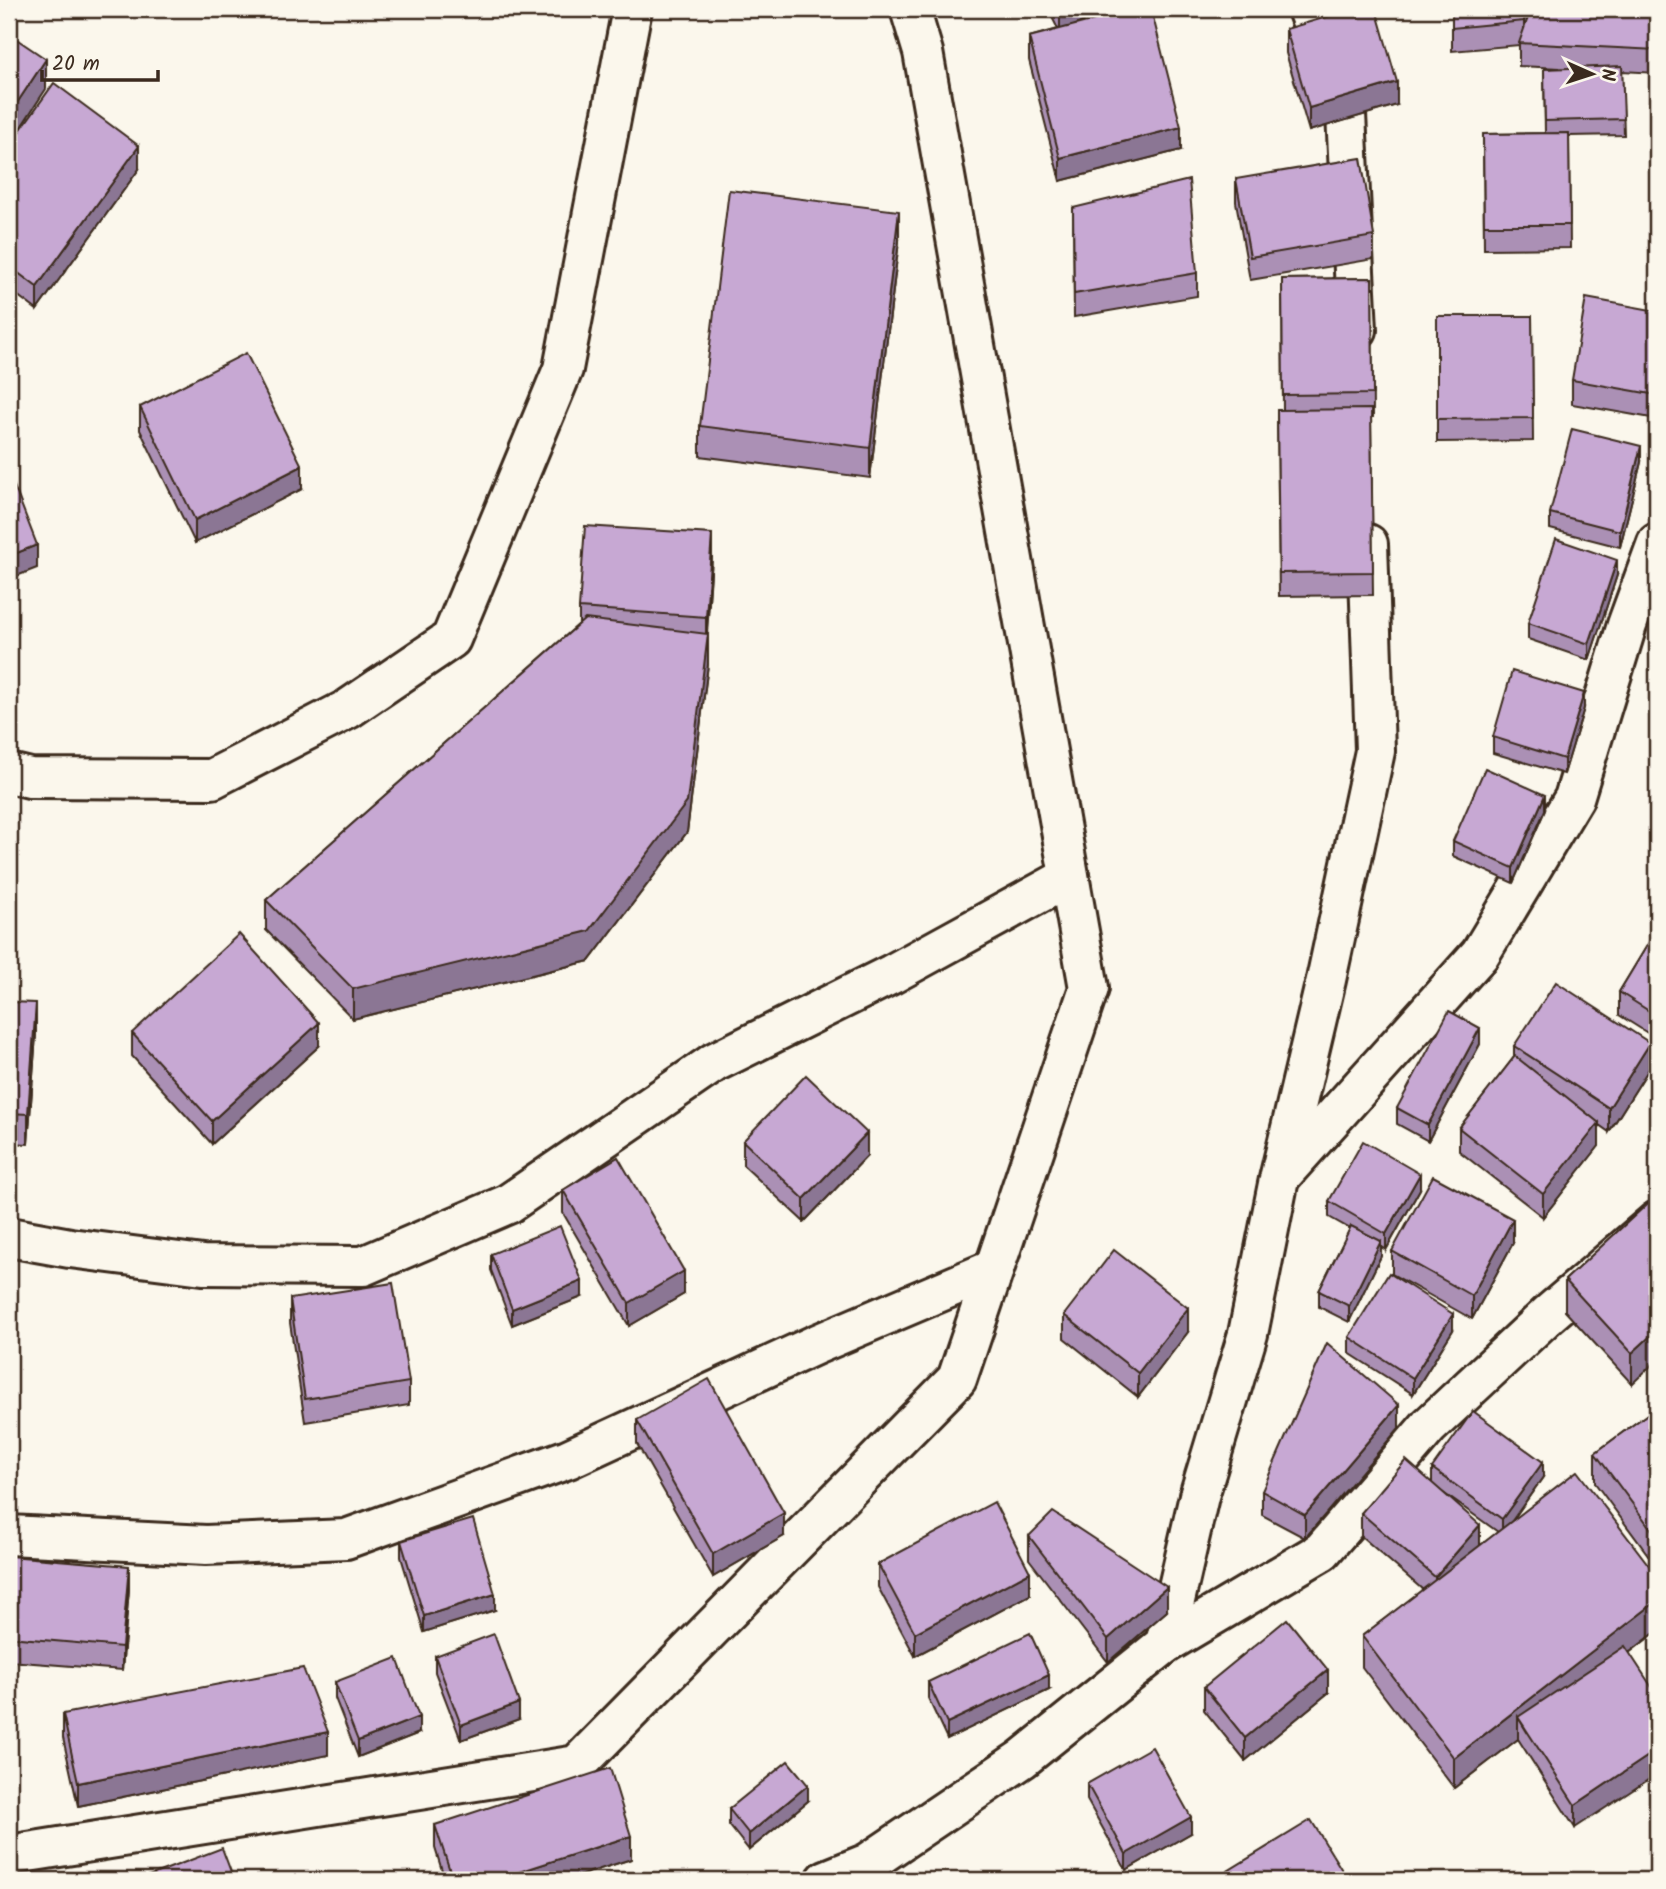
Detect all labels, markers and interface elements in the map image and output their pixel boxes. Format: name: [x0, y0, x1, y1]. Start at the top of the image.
scale bar: [42, 38, 158, 82]
north arrow: [1558, 38, 1628, 108]
text: 20 m: [52, 48, 100, 81]
text: N: [1592, 68, 1622, 82]

